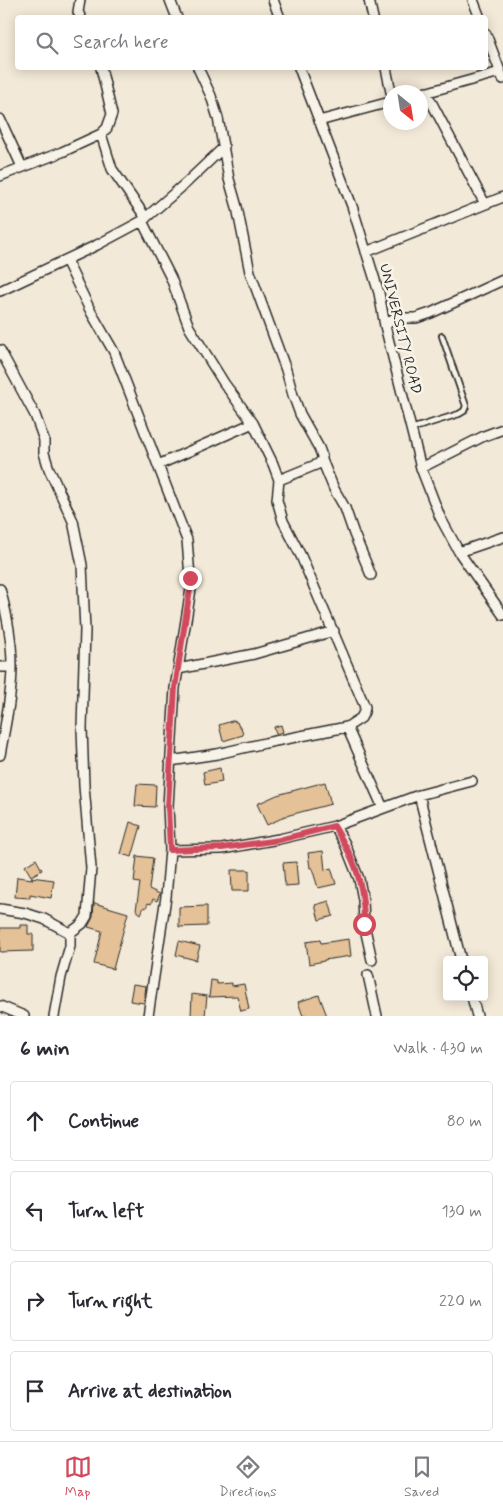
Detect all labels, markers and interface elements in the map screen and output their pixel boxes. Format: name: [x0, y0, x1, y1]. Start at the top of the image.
search box: [15, 15, 488, 70]
icon: search: [33, 29, 61, 57]
text: Search here: [73, 30, 169, 55]
north arrow: [383, 85, 428, 130]
street label: UNIVERSITY ROAD: [374, 262, 426, 396]
route end: [179, 567, 202, 590]
route start: [353, 913, 376, 936]
map controls: [443, 956, 488, 1001]
button: locate: [443, 956, 488, 1001]
text: 6 min: [20, 1035, 70, 1063]
text: Walk · 430 m: [393, 1038, 483, 1059]
icon: ahead: [21, 1107, 49, 1135]
text: Continue: [68, 1109, 139, 1134]
text: 80 m: [447, 1111, 482, 1132]
icon: left: [21, 1197, 49, 1225]
text: Turn left: [68, 1199, 144, 1224]
text: 130 m: [441, 1201, 482, 1222]
icon: right: [21, 1287, 49, 1315]
text: Turn right: [68, 1289, 152, 1314]
text: 220 m: [439, 1291, 482, 1312]
icon: arrive: [21, 1377, 49, 1405]
text: Arrive at destination: [68, 1379, 232, 1404]
tab: Map: [64, 1453, 92, 1501]
tab: Directions: [219, 1453, 277, 1501]
tab: Saved: [404, 1453, 439, 1501]

